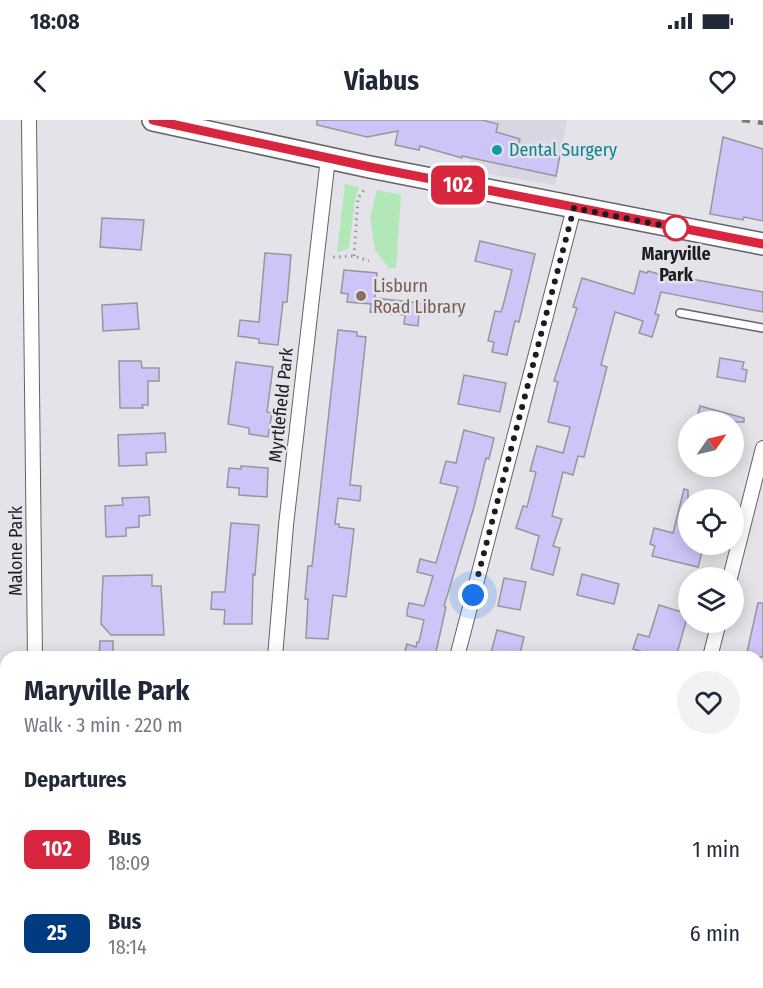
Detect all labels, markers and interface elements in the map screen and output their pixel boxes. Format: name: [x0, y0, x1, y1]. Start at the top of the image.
text: 18:08: [30, 8, 80, 35]
icon: back: [24, 65, 57, 98]
text: Viabus: [344, 65, 419, 97]
icon: heart: [706, 65, 739, 98]
place label: Dental Surgery: [509, 139, 617, 161]
marker: Dental Surgery: [490, 143, 504, 157]
line badge: 102: [424, 166, 492, 204]
text: 102: [443, 172, 473, 198]
marker: Maryville Park: [663, 215, 689, 241]
place label: Maryville Park: [641, 243, 711, 286]
place label: Lisburn Road Library: [373, 275, 465, 318]
marker: Lisburn Road Library: [354, 289, 368, 303]
street label: Myrtlefield Park: [264, 346, 298, 463]
north arrow: [678, 411, 744, 477]
map controls: [678, 411, 744, 633]
button: locate: [678, 489, 744, 555]
street label: Malone Park: [5, 505, 27, 596]
button: layers: [678, 567, 744, 633]
your location: [458, 580, 488, 610]
button: heart: [677, 671, 740, 734]
text: Maryville Park: [24, 674, 190, 707]
text: Walk · 3 min · 220 m: [24, 713, 183, 737]
text: Departures: [24, 766, 126, 793]
text: Bus: [108, 824, 141, 851]
text: 102: [42, 836, 72, 862]
text: 1 min: [692, 836, 740, 863]
text: 18:09: [108, 851, 150, 875]
text: Bus: [108, 908, 141, 935]
text: 25: [47, 920, 67, 946]
text: 6 min: [690, 920, 740, 947]
text: 18:14: [108, 935, 147, 959]

